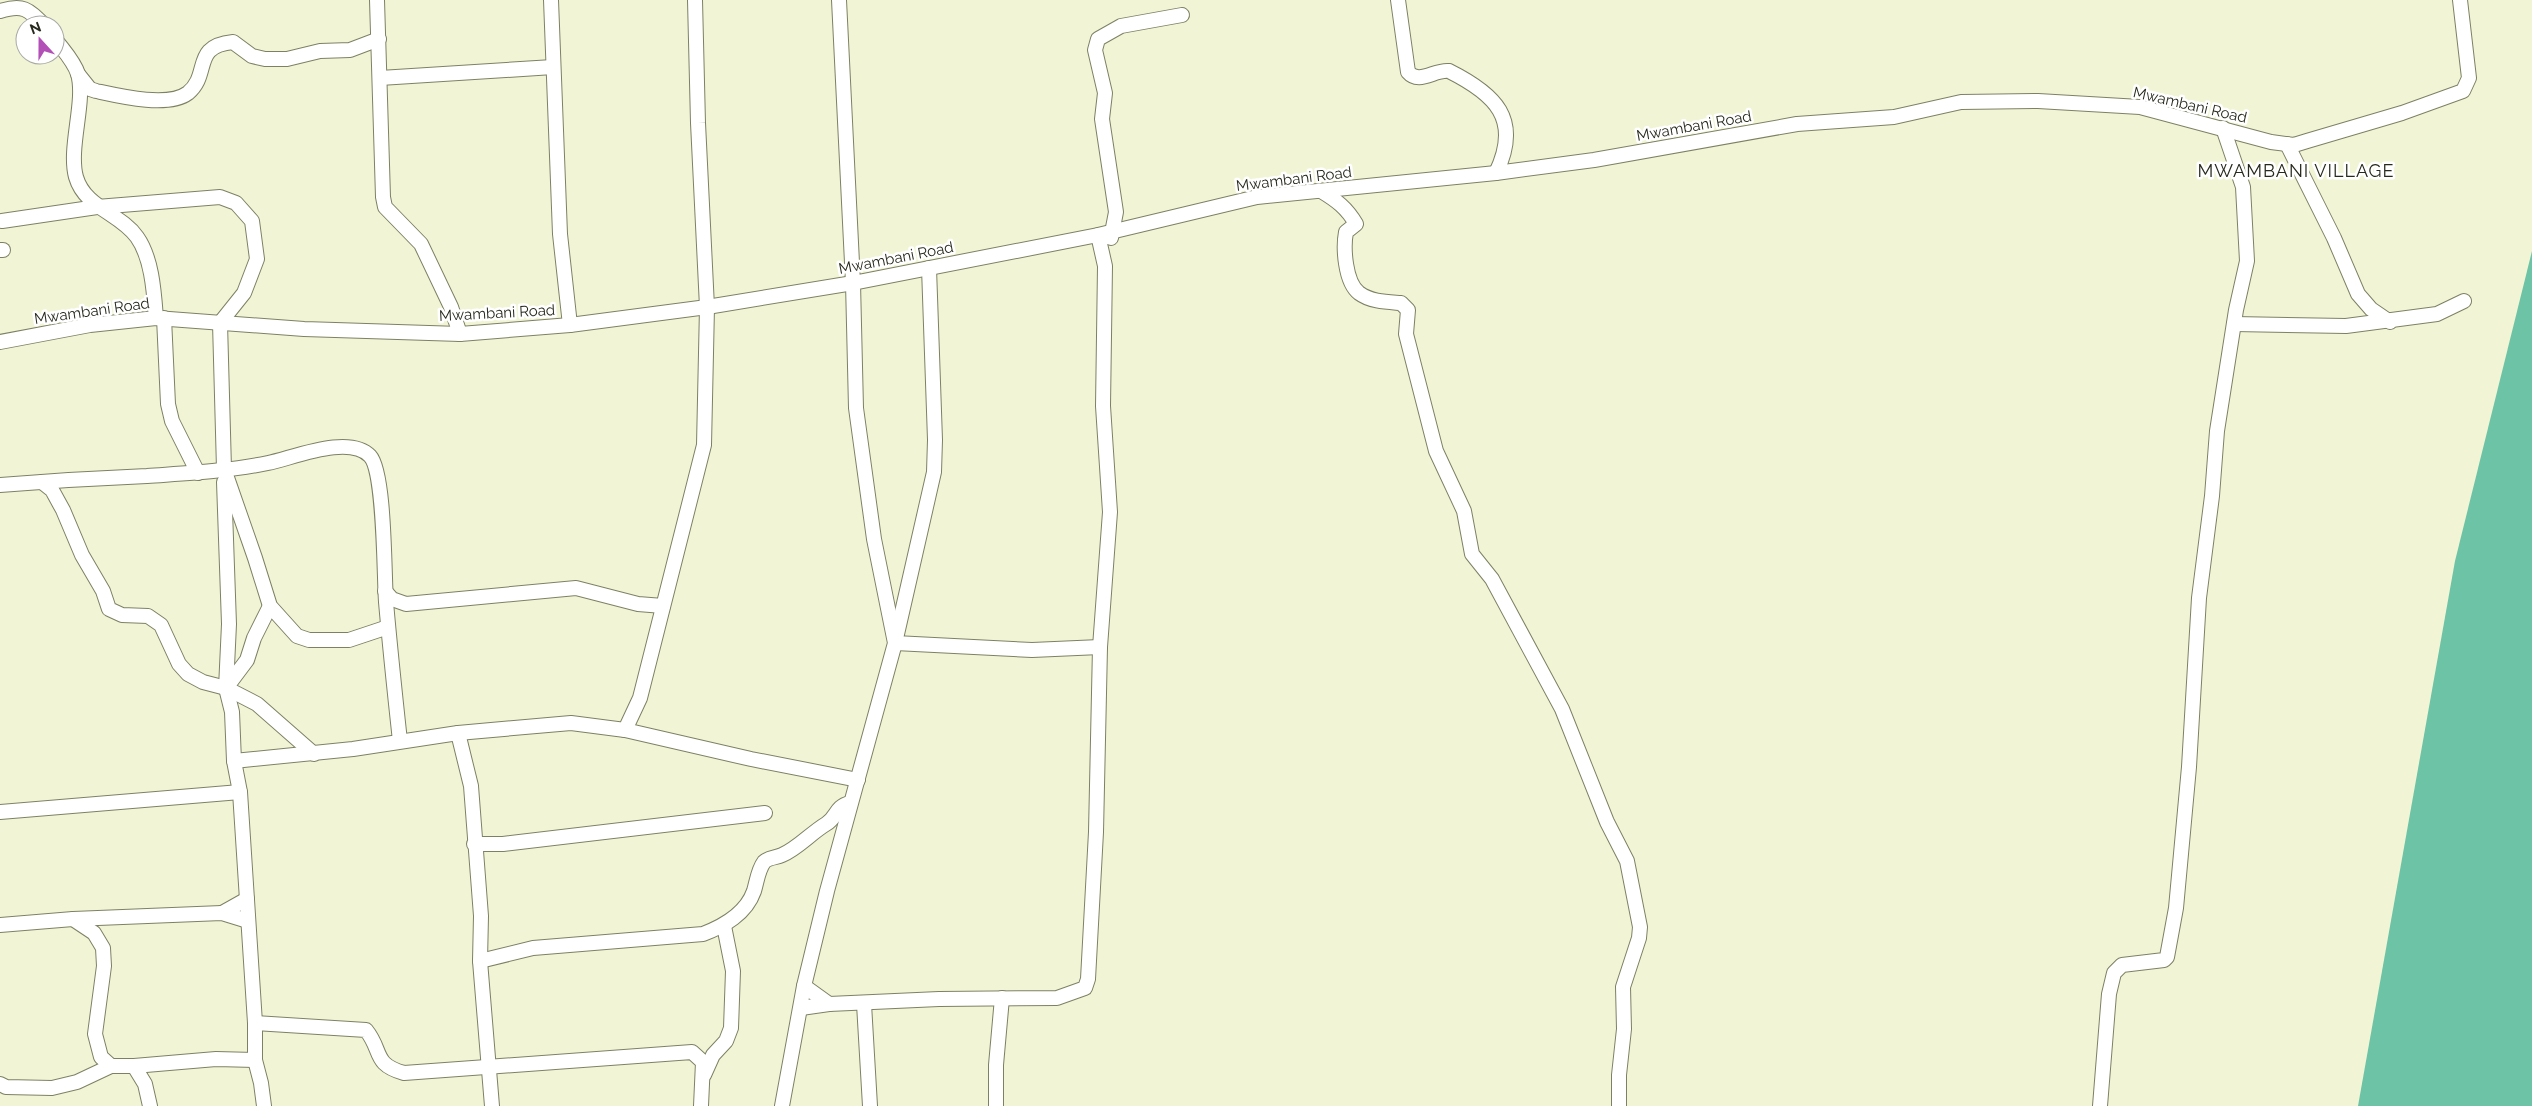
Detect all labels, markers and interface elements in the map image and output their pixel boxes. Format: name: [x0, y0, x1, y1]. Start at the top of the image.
north arrow: [15, 15, 65, 65]
text: N: [27, 18, 43, 37]
street label: Mwambani Road: [2131, 83, 2249, 127]
street label: Mwambani Road: [1635, 107, 1753, 145]
district label: MWAMBANI VILLAGE: [2198, 160, 2394, 181]
street label: Mwambani Road: [1235, 163, 1353, 195]
street label: Mwambani Road: [837, 238, 955, 278]
street label: Mwambani Road: [33, 294, 151, 328]
street label: Mwambani Road: [438, 301, 556, 325]

